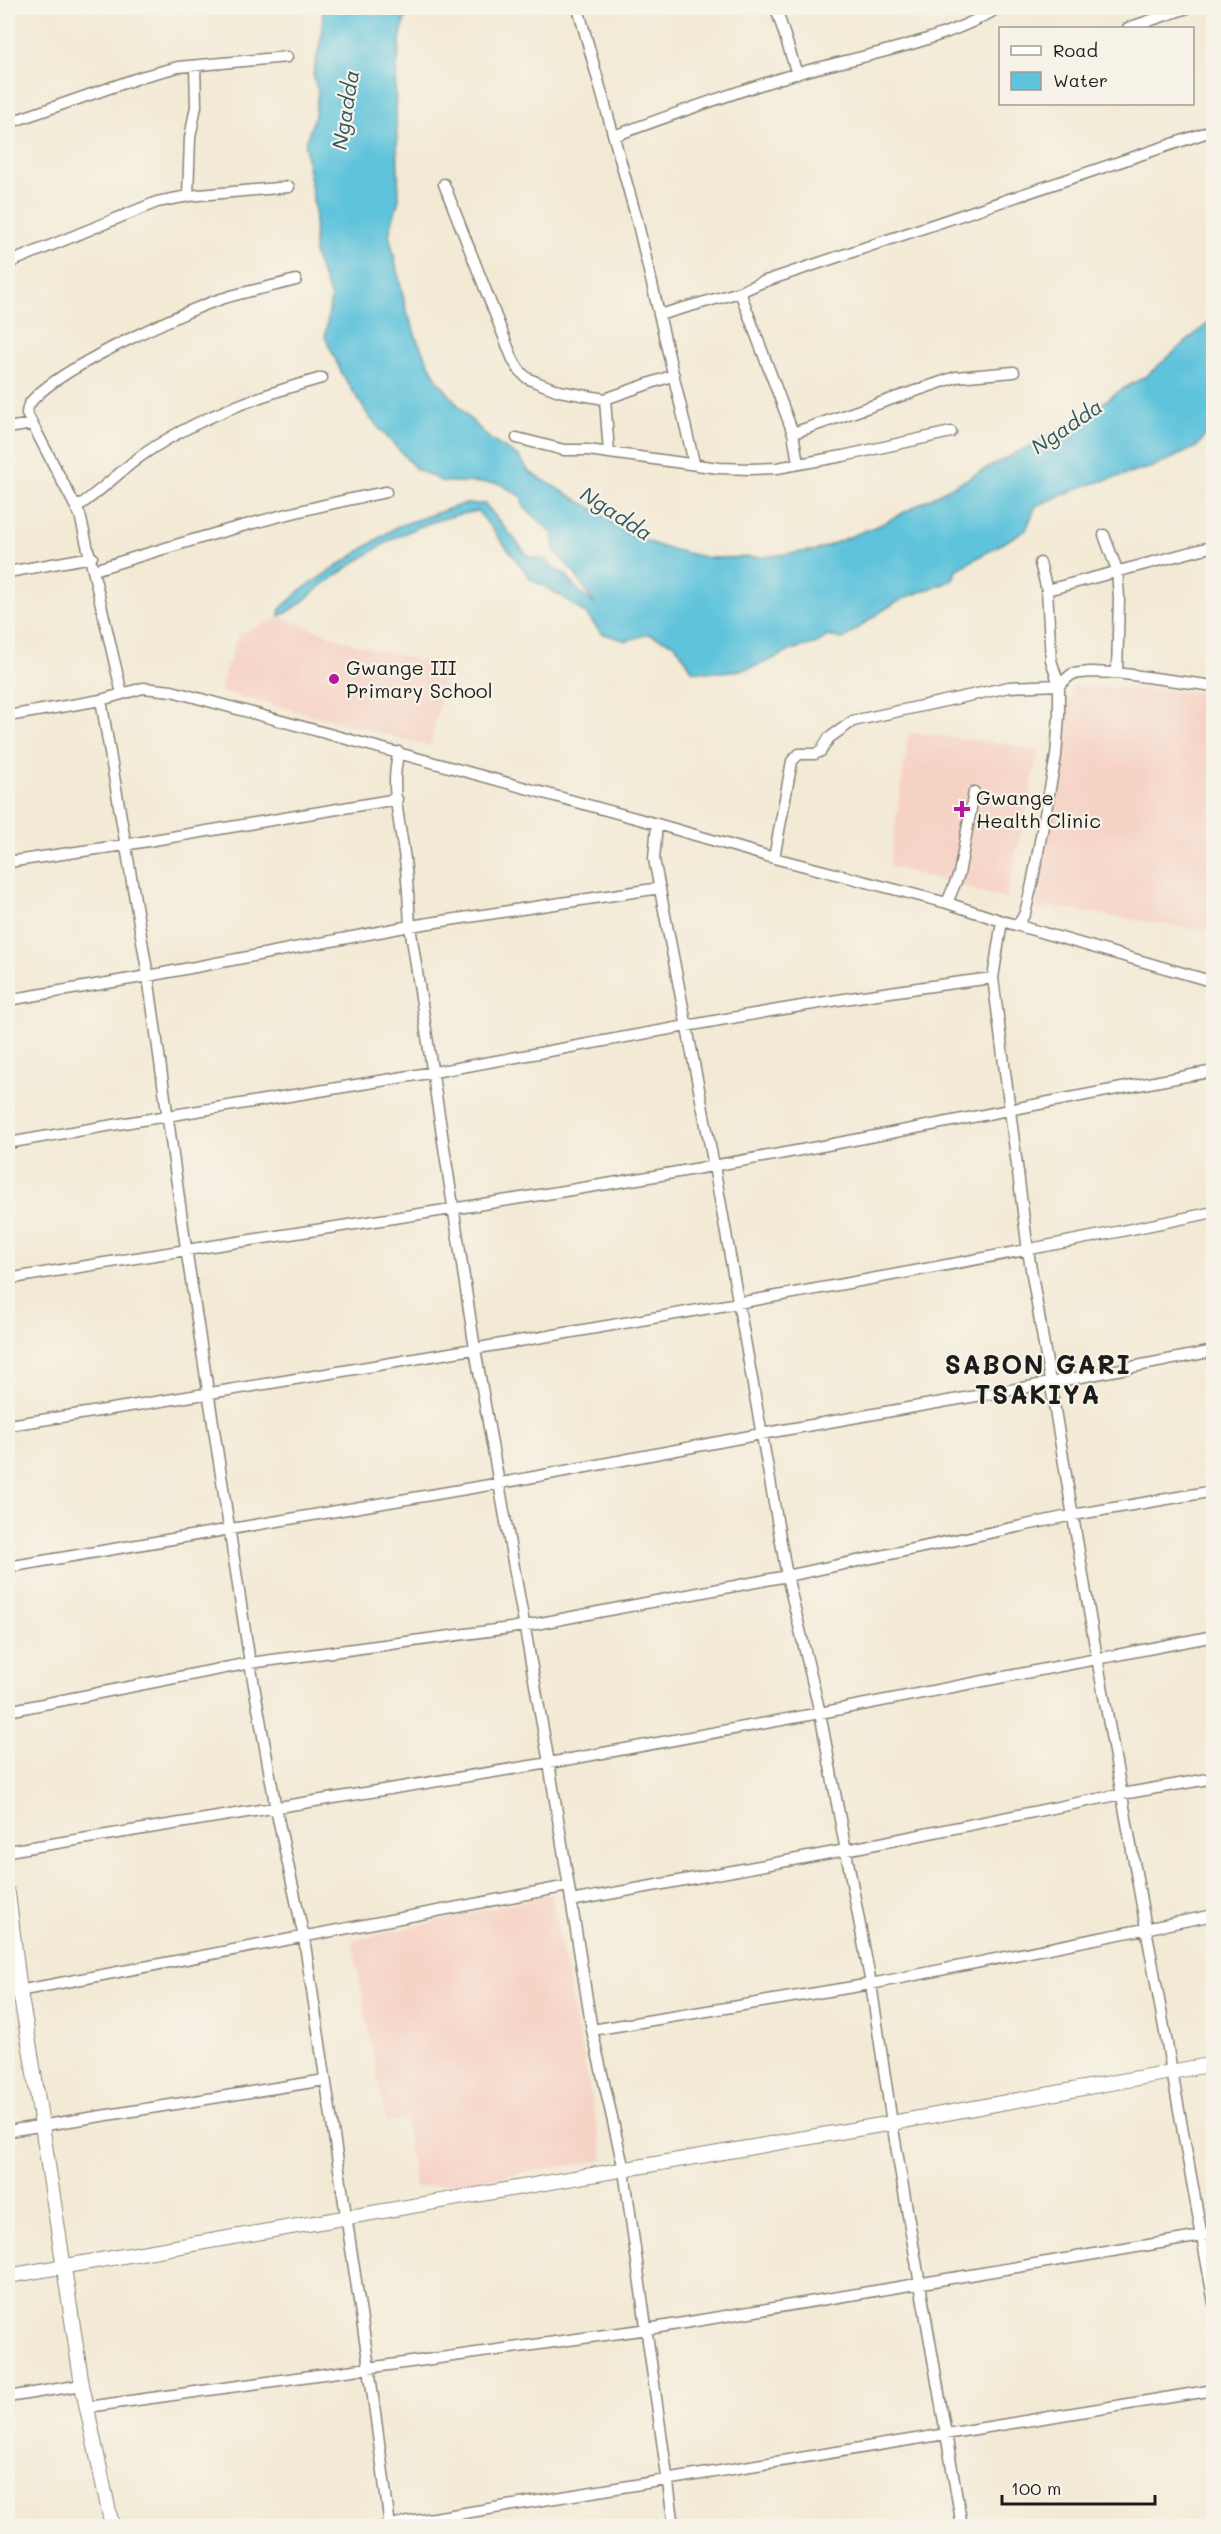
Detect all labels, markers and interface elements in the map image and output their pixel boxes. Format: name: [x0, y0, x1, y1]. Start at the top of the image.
legend: [999, 27, 1194, 105]
text: Road: [1053, 38, 1098, 62]
water label: Ngadda: [325, 68, 364, 152]
text: Water: [1053, 68, 1108, 92]
water label: Ngadda: [1025, 392, 1107, 459]
water label: Ngadda: [576, 480, 658, 546]
place label: Gwange III Primary School: [346, 654, 493, 703]
marker: Gwange III Primary School: [327, 672, 341, 686]
place label: Gwange Health Clinic: [976, 784, 1101, 833]
marker: Gwange Health Clinic: [953, 800, 971, 818]
district label: SABON GARI TSAKIYA: [945, 1347, 1131, 1411]
scale bar: [1002, 2468, 1155, 2506]
text: 100 m: [1011, 2476, 1061, 2500]

